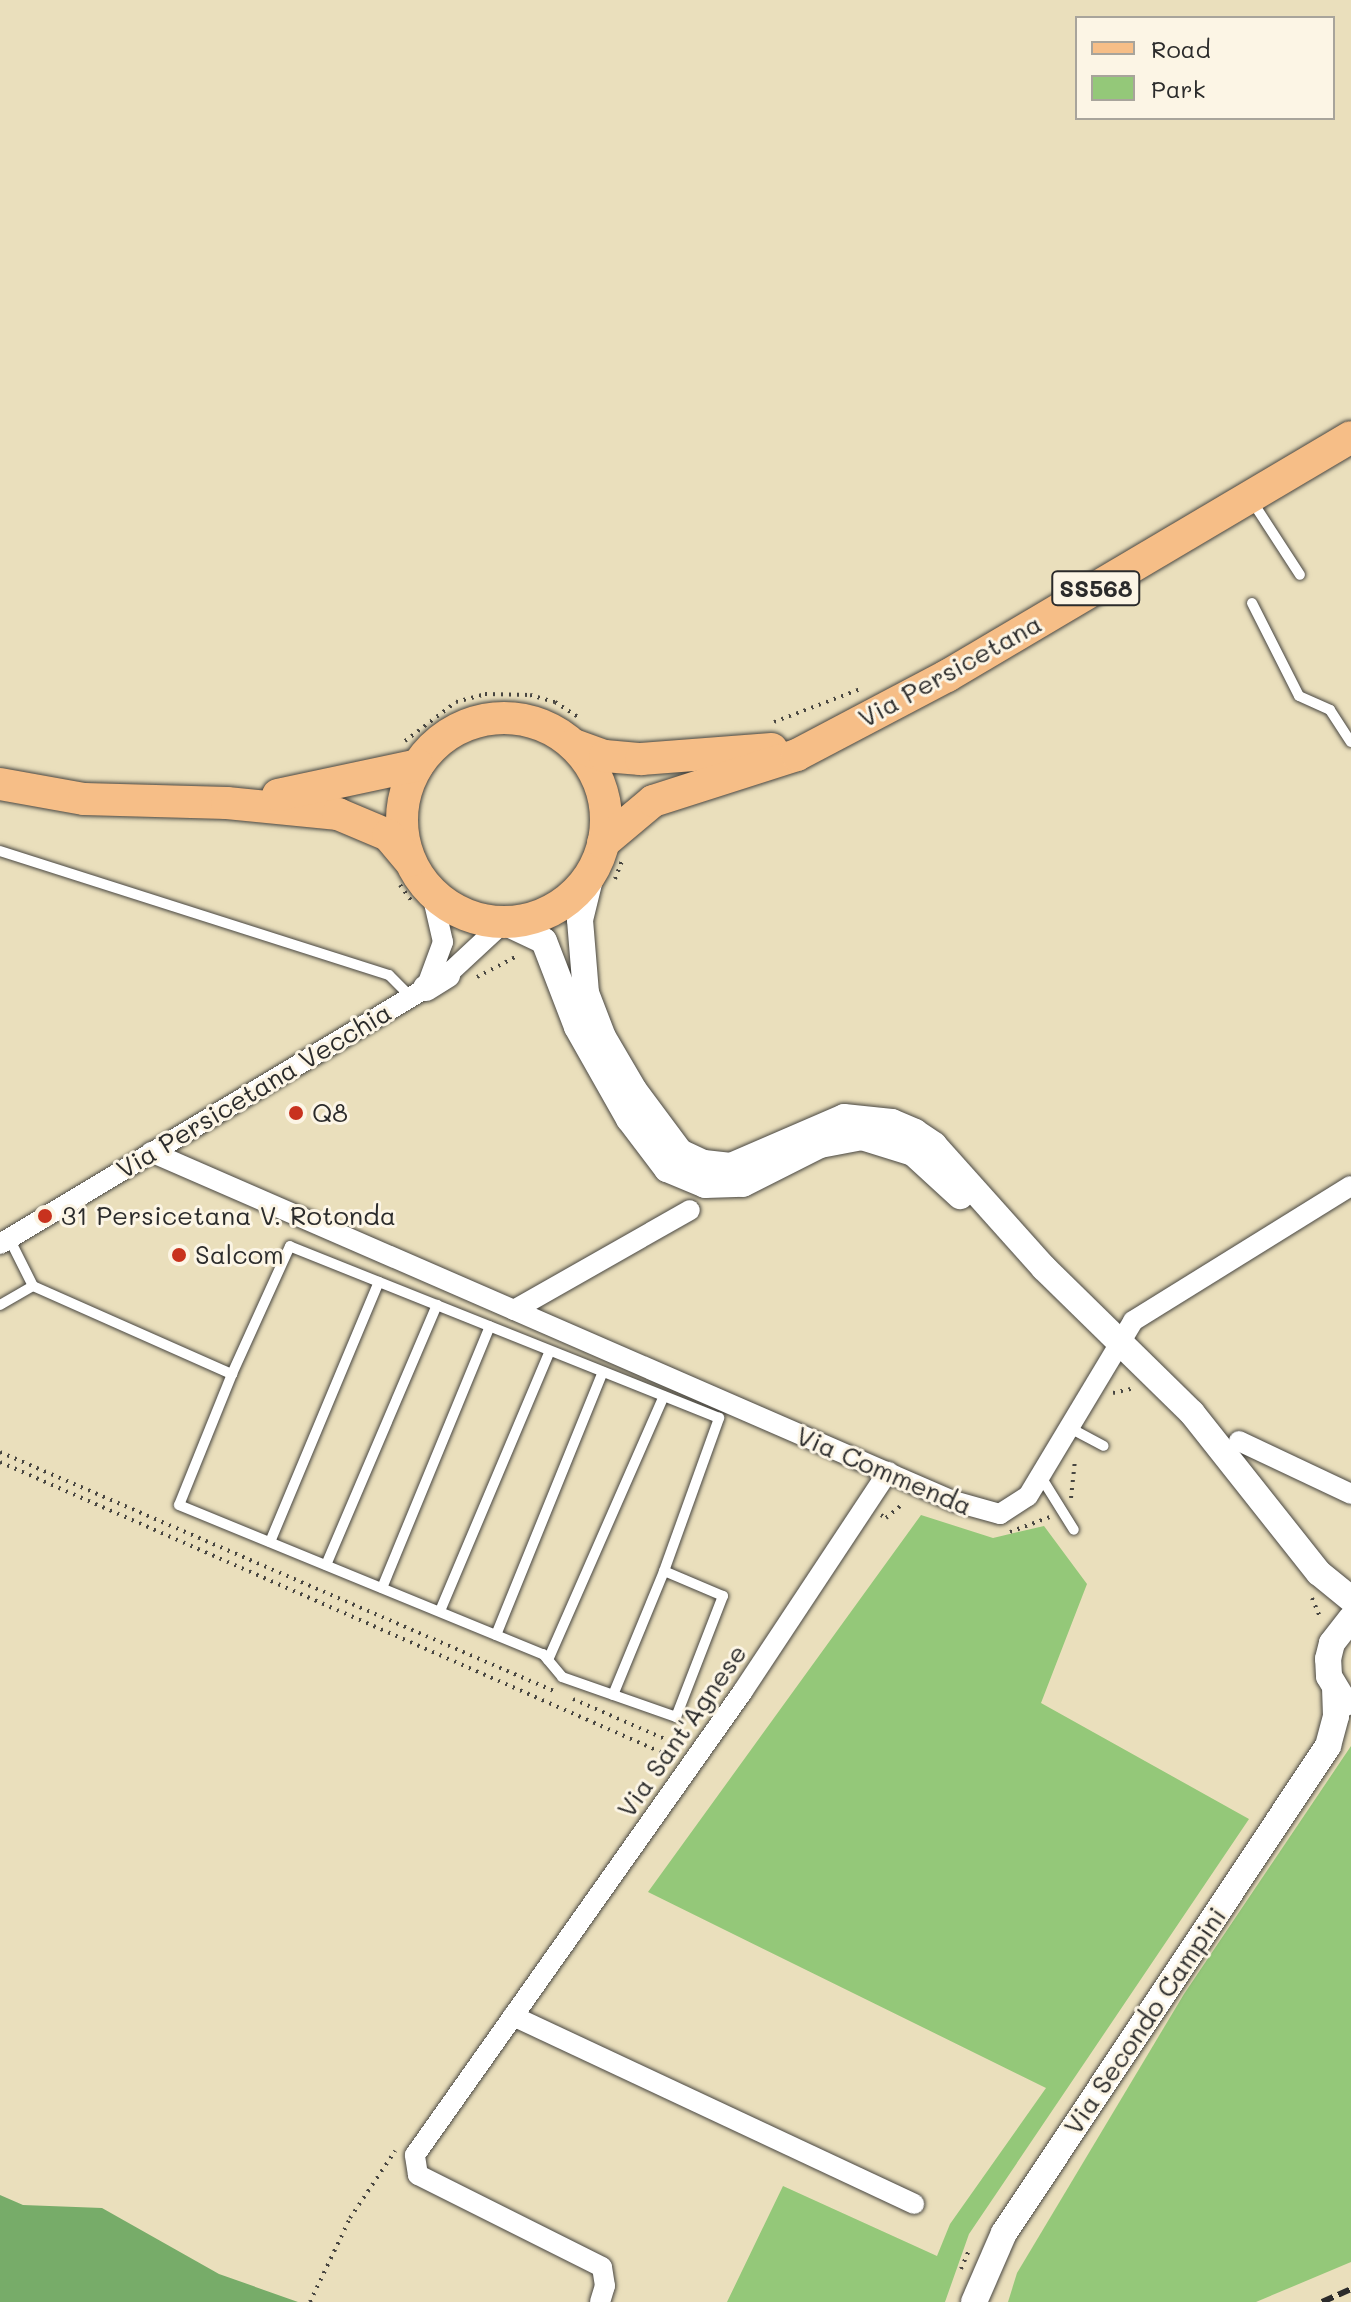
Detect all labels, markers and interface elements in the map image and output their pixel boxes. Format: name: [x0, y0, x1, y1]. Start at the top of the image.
legend: [1075, 16, 1335, 120]
text: Road: [1151, 33, 1211, 64]
text: Park: [1151, 73, 1205, 104]
road number: SS568: [1050, 568, 1142, 608]
street label: Via Persicetana: [853, 608, 1047, 734]
street label: Via Persicetana Vecchia: [111, 997, 397, 1185]
place label: Q8: [312, 1097, 348, 1129]
marker: Q8: [287, 1104, 305, 1122]
place label: 31 Persicetana V. Rotonda: [61, 1200, 396, 1232]
marker: 31 Persicetana V. Rotonda: [36, 1207, 54, 1225]
place label: Salcom: [195, 1239, 284, 1271]
marker: Salcom: [170, 1246, 188, 1264]
street label: Via Commenda: [791, 1420, 977, 1522]
street label: Via Sant'Agnese: [611, 1639, 753, 1823]
street label: Via Secondo Campini: [1057, 1902, 1233, 2140]

